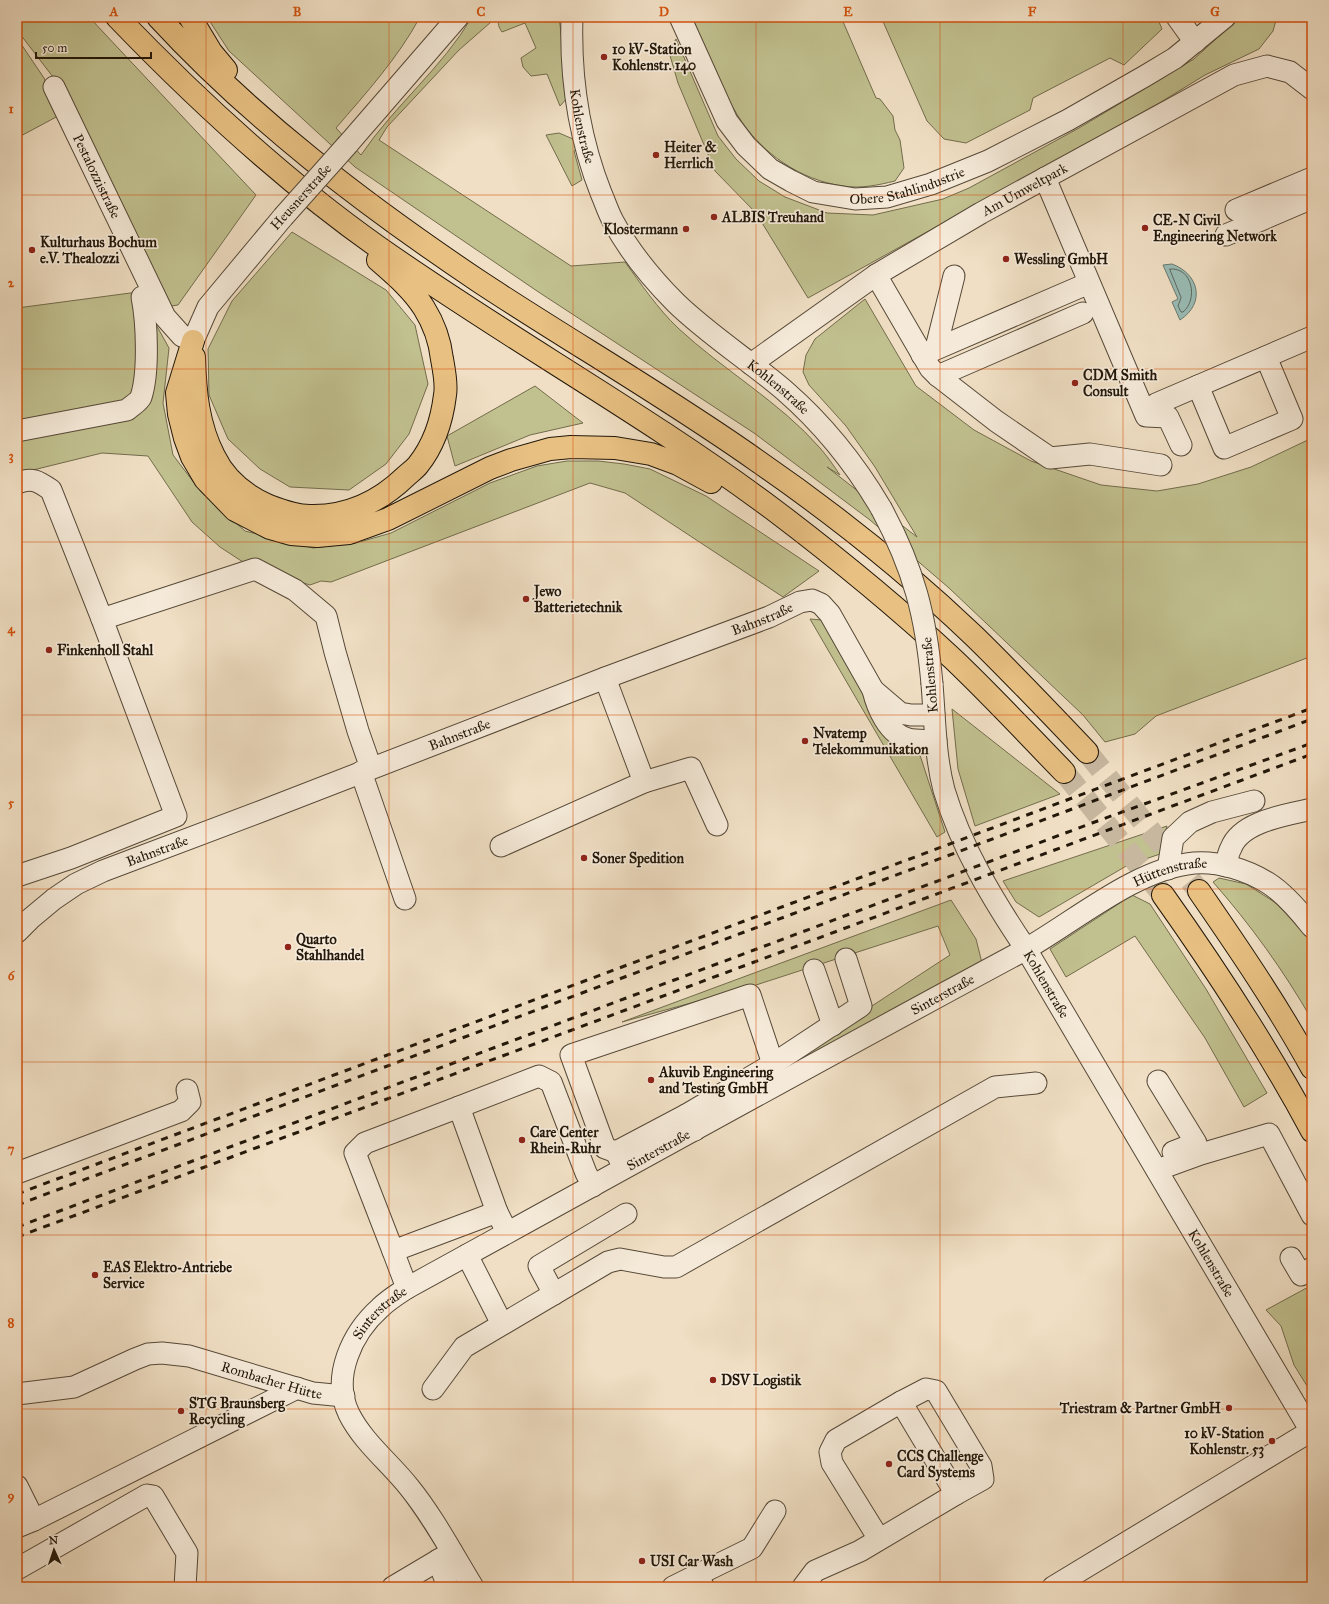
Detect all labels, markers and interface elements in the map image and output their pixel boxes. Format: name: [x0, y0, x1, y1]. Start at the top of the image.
text: A: [109, 4, 119, 20]
text: B: [293, 4, 302, 20]
text: C: [477, 4, 486, 20]
text: D: [659, 4, 669, 20]
text: E: [843, 4, 853, 20]
text: F: [1028, 4, 1037, 20]
text: G: [1210, 4, 1220, 20]
scale bar: [36, 34, 151, 60]
text: 50 m: [42, 41, 67, 55]
place label: 10 kV-Station Kohlenstr. 140: [612, 41, 696, 75]
marker: 10 kV-Station Kohlenstr. 140: [599, 52, 609, 62]
street label: Kohlenstraße: [567, 88, 599, 166]
text: 1: [8, 101, 14, 117]
street label: Pestalozzistraße: [69, 131, 125, 221]
place label: Heiter & Herrlich: [664, 139, 717, 172]
marker: Heiter & Herrlich: [651, 150, 661, 160]
street label: Am Umweltpark: [978, 159, 1071, 220]
street label: Heusnerstraße: [267, 160, 335, 234]
street label: Obere Stahlindustrie: [848, 163, 967, 208]
place label: ALBIS Treuhand: [721, 209, 825, 226]
marker: ALBIS Treuhand: [709, 212, 719, 222]
place label: CE-N Civil Engineering Network: [1153, 212, 1277, 246]
place label: Klostermann: [603, 221, 678, 238]
marker: CE-N Civil Engineering Network: [1140, 223, 1150, 233]
marker: Klostermann: [681, 224, 691, 234]
place label: Kulturhaus Bochum e.V. Thealozzi: [40, 234, 157, 267]
marker: Kulturhaus Bochum e.V. Thealozzi: [27, 245, 37, 255]
place label: Wessling GmbH: [1014, 251, 1108, 269]
marker: Wessling GmbH: [1001, 254, 1011, 264]
text: 2: [8, 275, 15, 291]
street label: Kohlenstraße: [744, 356, 813, 418]
place label: CDM Smith Consult: [1083, 367, 1157, 400]
marker: CDM Smith Consult: [1070, 378, 1080, 388]
text: 3: [8, 448, 14, 464]
place label: Jewo Batterietechnik: [532, 583, 623, 616]
marker: Jewo Batterietechnik: [521, 594, 531, 604]
street label: Bahnstraße: [729, 598, 796, 639]
text: 4: [7, 621, 15, 637]
street label: Kohlenstraße: [918, 636, 942, 714]
place label: Finkenholl Stahl: [57, 642, 154, 659]
marker: Finkenholl Stahl: [44, 645, 54, 655]
street label: Bahnstraße: [426, 715, 493, 754]
place label: Nvatemp Telekommunikation: [812, 725, 929, 758]
marker: Nvatemp Telekommunikation: [800, 736, 810, 746]
text: 5: [8, 795, 15, 811]
street label: Bahnstraße: [124, 831, 191, 870]
place label: Soner Spedition: [592, 850, 684, 868]
marker: Soner Spedition: [579, 853, 589, 863]
street label: Hüttenstraße: [1130, 854, 1208, 890]
place label: Quarto Stahlhandel: [296, 931, 366, 964]
marker: Quarto Stahlhandel: [283, 942, 293, 952]
street label: Kohlenstraße: [1020, 947, 1073, 1021]
text: 6: [8, 968, 16, 984]
street label: Sinterstraße: [908, 970, 977, 1018]
place label: Akuvib Engineering and Testing GmbH: [658, 1064, 774, 1098]
marker: Akuvib Engineering and Testing GmbH: [646, 1075, 656, 1085]
place label: Care Center Rhein-Ruhr: [530, 1124, 602, 1157]
street label: Sinterstraße: [623, 1125, 693, 1174]
marker: Care Center Rhein-Ruhr: [517, 1135, 527, 1145]
text: 7: [8, 1141, 15, 1157]
street label: Kohlenstraße: [1185, 1226, 1238, 1300]
place label: EAS Elektro-Antriebe Service: [103, 1259, 232, 1292]
marker: EAS Elektro-Antriebe Service: [90, 1270, 100, 1280]
street label: Sinterstraße: [349, 1282, 410, 1342]
text: 8: [8, 1315, 15, 1331]
street label: Rombacher Hütte: [219, 1358, 323, 1402]
place label: DSV Logistik: [721, 1372, 802, 1390]
marker: DSV Logistik: [708, 1375, 718, 1385]
place label: STG Braunsberg Recycling: [189, 1395, 285, 1429]
place label: Triestram & Partner GmbH: [1059, 1400, 1221, 1417]
marker: Triestram & Partner GmbH: [1224, 1403, 1234, 1413]
marker: STG Braunsberg Recycling: [176, 1406, 186, 1416]
place label: 10 kV-Station Kohlenstr. 53: [1184, 1425, 1264, 1459]
marker: 10 kV-Station Kohlenstr. 53: [1267, 1436, 1277, 1446]
place label: CCS Challenge Card Systems: [897, 1448, 984, 1482]
marker: CCS Challenge Card Systems: [884, 1459, 894, 1469]
text: 9: [8, 1488, 15, 1504]
north arrow: [34, 1530, 74, 1570]
text: N: [48, 1534, 59, 1547]
place label: USI Car Wash: [650, 1553, 733, 1570]
marker: USI Car Wash: [637, 1556, 647, 1566]

